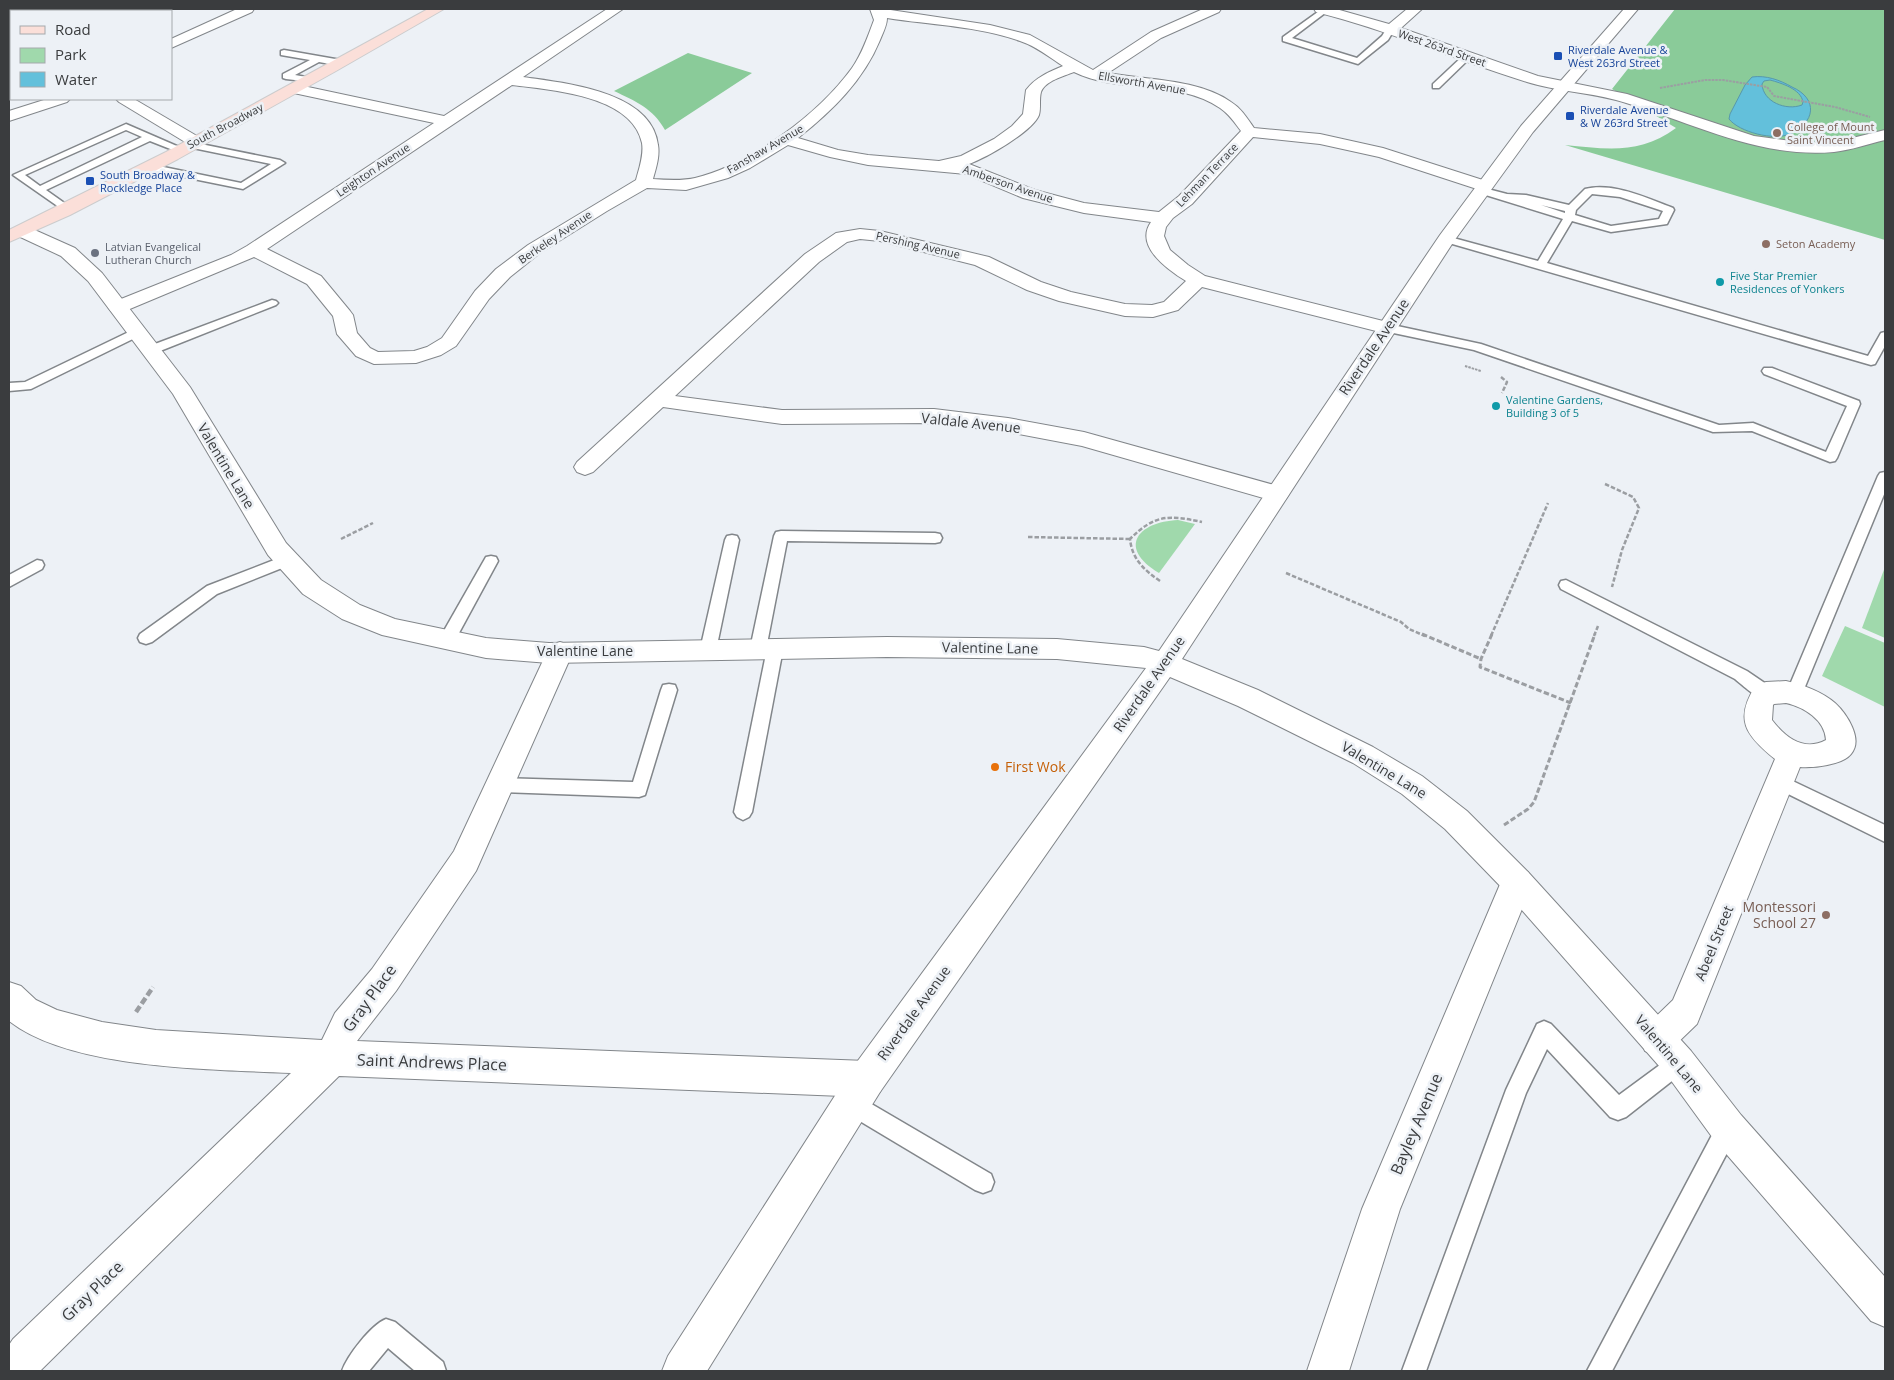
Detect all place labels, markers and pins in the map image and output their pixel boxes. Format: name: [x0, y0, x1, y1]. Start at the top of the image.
place label: Riverdale Avenue & West 263rd Street: [1568, 42, 1668, 70]
marker: Riverdale Avenue & West 263rd Street: [1552, 50, 1564, 62]
place label: Riverdale Avenue & W 263rd Street: [1580, 102, 1669, 130]
marker: Riverdale Avenue & W 263rd Street: [1564, 110, 1576, 122]
place label: College of Mount Saint Vincent: [1787, 119, 1874, 147]
marker: College of Mount Saint Vincent: [1771, 127, 1783, 139]
place label: South Broadway & Rockledge Place: [100, 167, 195, 195]
marker: South Broadway & Rockledge Place: [84, 175, 96, 187]
place label: Seton Academy: [1776, 236, 1856, 251]
marker: Seton Academy: [1760, 238, 1772, 250]
place label: Latvian Evangelical Lutheran Church: [105, 239, 201, 267]
marker: Latvian Evangelical Lutheran Church: [89, 247, 101, 259]
place label: Five Star Premier Residences of Yonkers: [1730, 268, 1845, 296]
marker: Five Star Premier Residences of Yonkers: [1714, 276, 1726, 288]
place label: Valentine Gardens, Building 3 of 5: [1506, 392, 1603, 420]
marker: Valentine Gardens, Building 3 of 5: [1490, 400, 1502, 412]
place label: First Wok: [1005, 757, 1066, 776]
marker: First Wok: [989, 761, 1001, 773]
place label: Montessori School 27: [1743, 897, 1816, 932]
marker: Montessori School 27: [1820, 909, 1832, 921]

